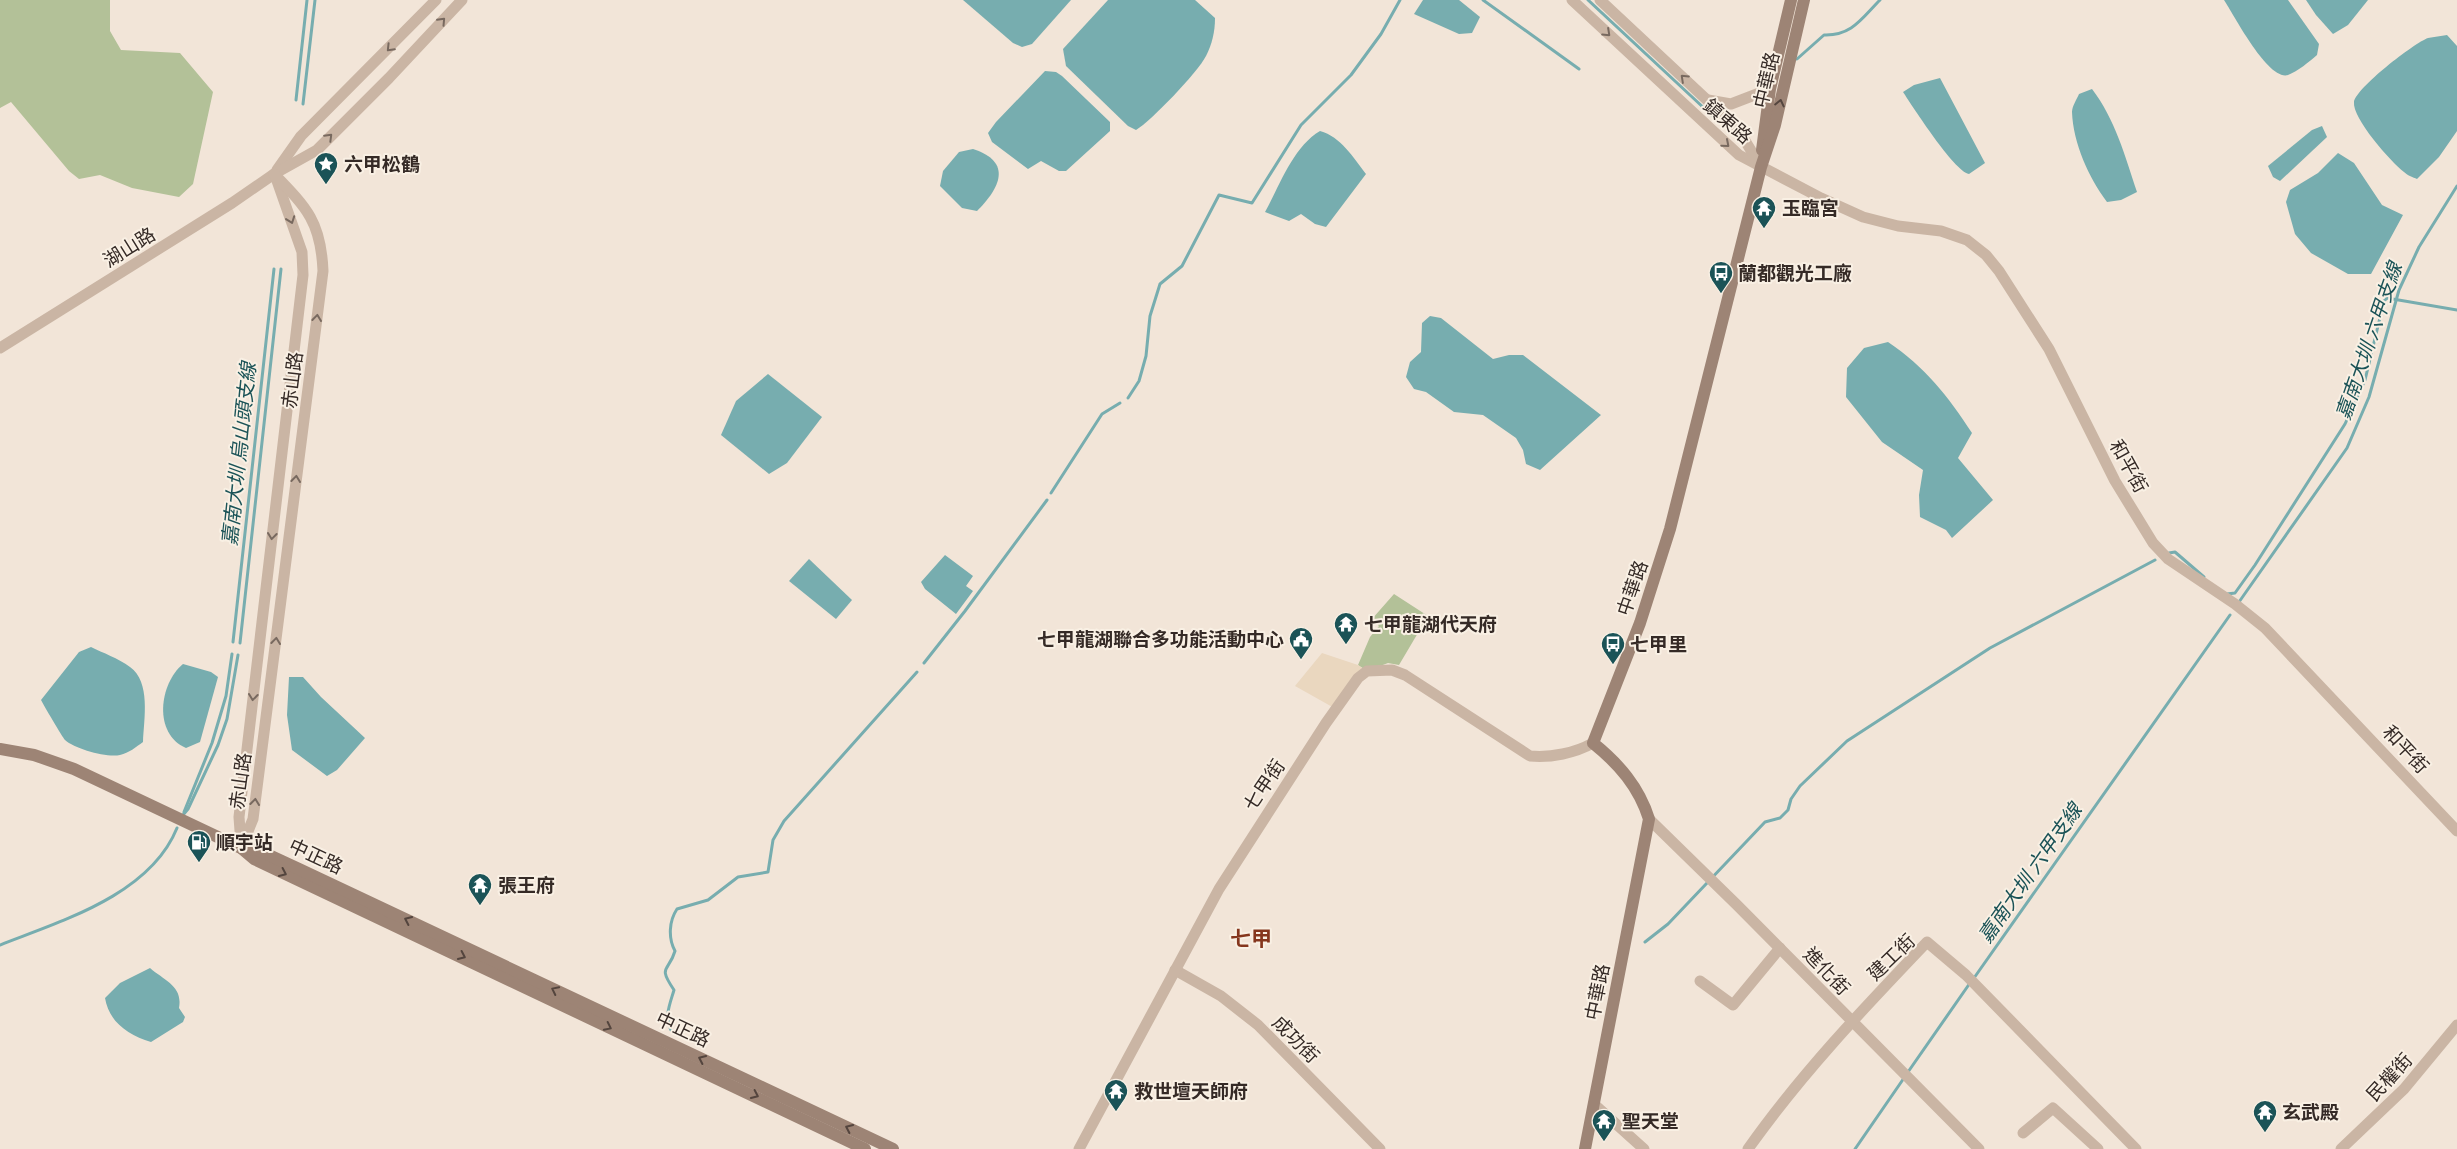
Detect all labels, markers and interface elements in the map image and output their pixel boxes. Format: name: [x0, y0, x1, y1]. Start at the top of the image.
one-way arrow: [436, 18, 445, 27]
one-way arrow: [1602, 27, 1611, 36]
one-way arrow: [387, 42, 396, 51]
street label: 中華路: [1748, 50, 1784, 110]
one-way arrow: [1680, 75, 1689, 84]
street label: 鎮東路: [1699, 93, 1757, 149]
one-way arrow: [1774, 99, 1785, 108]
one-way arrow: [323, 134, 332, 143]
one-way arrow: [1720, 139, 1729, 147]
place icon: 六甲松鶴: [313, 151, 339, 185]
place label: 六甲松鶴: [344, 152, 420, 176]
temple icon: 玉臨宮: [1751, 195, 1777, 229]
place label: 玉臨宮: [1782, 196, 1839, 220]
one-way arrow: [285, 215, 295, 223]
street label: 湖山路: [98, 222, 160, 272]
water label: 嘉南大圳 六甲支線: [2330, 257, 2409, 423]
bus stop icon: 蘭都觀光工廠: [1708, 260, 1734, 294]
place label: 蘭都觀光工廠: [1738, 261, 1852, 285]
one-way arrow: [311, 314, 322, 322]
street label: 赤山路: [277, 350, 307, 410]
water label: 嘉南大圳 烏山頭支線: [216, 359, 262, 547]
street label: 和平街: [2105, 435, 2153, 497]
one-way arrow: [290, 475, 301, 483]
one-way arrow: [267, 532, 278, 540]
street label: 中華路: [1611, 557, 1653, 619]
temple icon: 七甲龍湖代天府: [1333, 611, 1359, 645]
place label: 七甲龍湖代天府: [1364, 612, 1497, 636]
public building icon: 七甲龍湖聯合多功能活動中心: [1288, 626, 1314, 660]
place label: 七甲龍湖聯合多功能活動中心: [1037, 627, 1284, 651]
bus stop icon: 七甲里: [1600, 631, 1626, 665]
place label: 七甲里: [1630, 632, 1687, 656]
one-way arrow: [270, 636, 280, 645]
one-way arrow: [248, 694, 259, 702]
street label: 和平街: [2378, 720, 2434, 778]
street label: 赤山路: [224, 751, 256, 811]
street label: 七甲街: [1238, 755, 1290, 815]
one-way arrow: [249, 797, 260, 805]
water label: 嘉南大圳 六甲支線: [1972, 797, 2089, 948]
fuel station icon: 順宇站: [186, 829, 212, 863]
place label: 順宇站: [216, 830, 273, 854]
street label: 中正路: [285, 833, 347, 879]
one-way arrow: [278, 866, 287, 877]
temple icon: 張王府: [467, 872, 493, 906]
place label: 張王府: [498, 873, 555, 897]
one-way arrow: [405, 917, 414, 927]
district label: 七甲: [1230, 925, 1272, 952]
street label: 建工街: [1862, 929, 1920, 985]
street label: 進化街: [1799, 942, 1855, 1000]
one-way arrow: [456, 950, 465, 960]
street label: 中華路: [1580, 962, 1614, 1022]
one-way arrow: [551, 986, 560, 996]
street label: 中正路: [652, 1006, 714, 1052]
street label: 成功街: [1267, 1010, 1325, 1068]
one-way arrow: [603, 1021, 612, 1031]
street label: 民權街: [2361, 1048, 2417, 1106]
one-way arrow: [698, 1055, 707, 1066]
temple icon: 救世壇天師府: [1103, 1078, 1129, 1112]
place label: 救世壇天師府: [1134, 1079, 1248, 1103]
one-way arrow: [750, 1089, 759, 1100]
temple icon: 玄武殿: [2252, 1099, 2278, 1133]
place label: 玄武殿: [2282, 1100, 2339, 1124]
temple icon: 聖天堂: [1591, 1108, 1617, 1142]
place label: 聖天堂: [1622, 1109, 1679, 1133]
one-way arrow: [846, 1124, 855, 1134]

